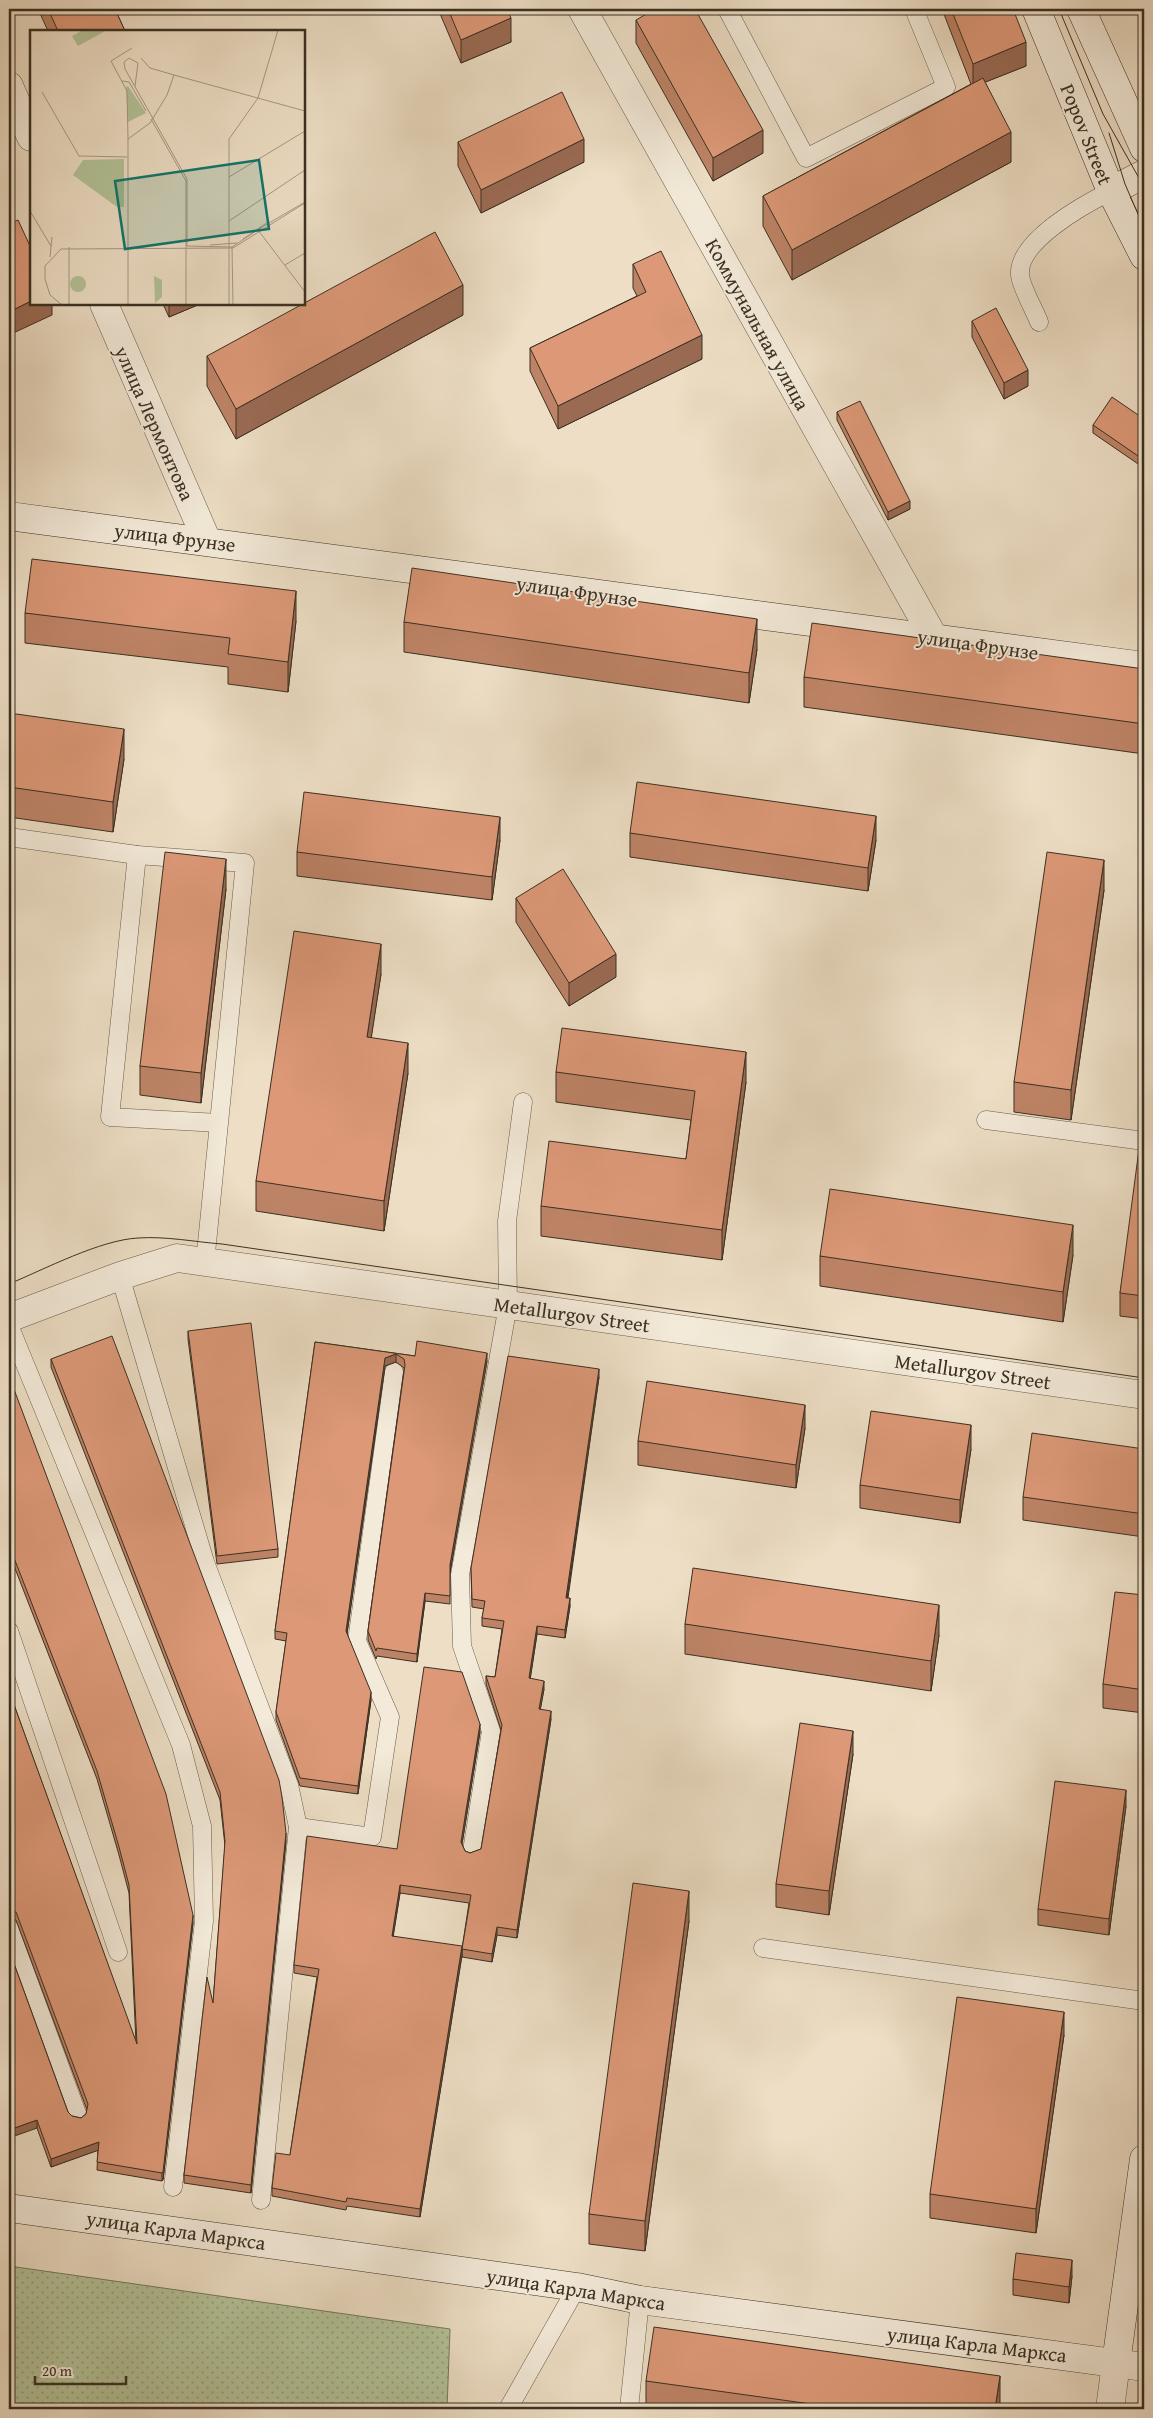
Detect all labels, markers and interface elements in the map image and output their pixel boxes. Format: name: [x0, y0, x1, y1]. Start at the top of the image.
inset map: [30, 30, 305, 305]
street label: Popov Street: [1054, 79, 1120, 189]
street label: Коммунальная улица: [699, 233, 818, 416]
street label: улица Лермонтова: [107, 340, 202, 505]
street label: улица Фрунзе: [112, 515, 237, 559]
street label: улица Фрунзе: [514, 568, 639, 614]
street label: улица Фрунзе: [915, 621, 1040, 667]
street label: Metallurgov Street: [492, 1289, 652, 1339]
street label: Metallurgov Street: [893, 1346, 1053, 1396]
street label: улица Карла Маркса: [83, 2203, 268, 2257]
street label: улица Карла Маркса: [483, 2260, 668, 2318]
street label: улица Карла Маркса: [885, 2318, 1069, 2369]
scale bar: [35, 2353, 126, 2385]
text: 20 m: [42, 2360, 73, 2381]

